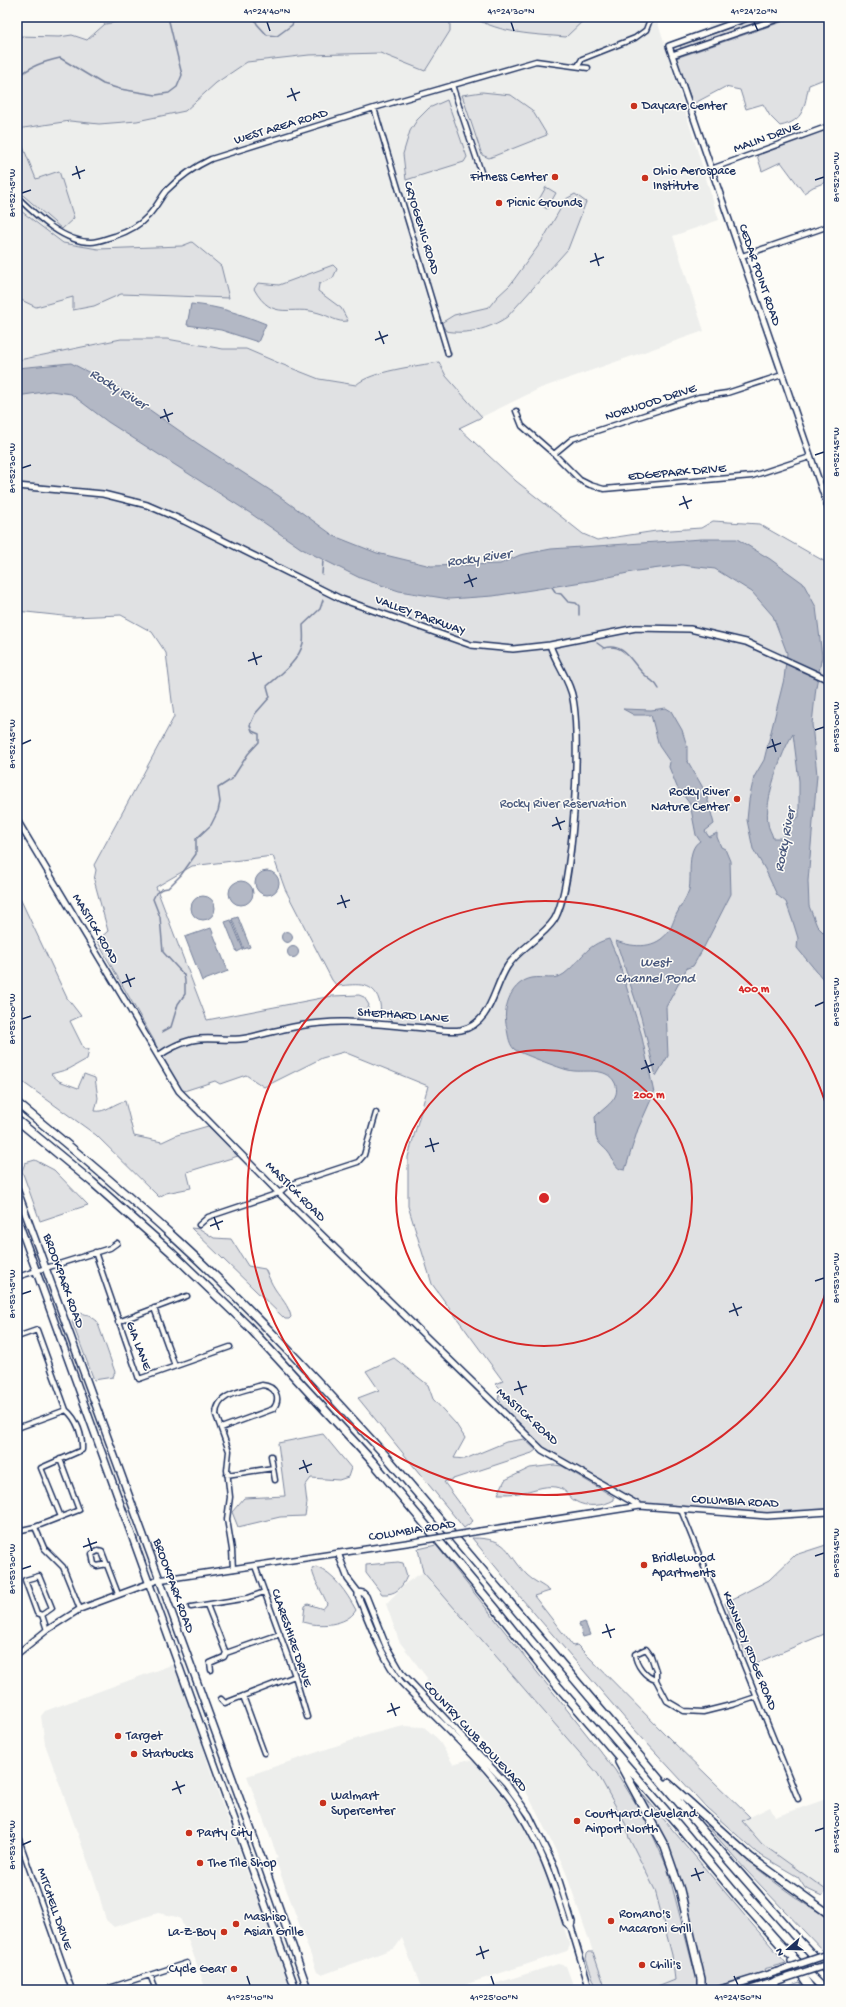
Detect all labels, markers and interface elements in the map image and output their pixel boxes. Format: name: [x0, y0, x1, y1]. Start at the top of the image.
text: 41°24'40"N: [244, 6, 291, 18]
text: 41°24'30"N: [488, 6, 535, 18]
text: 41°24'20"N: [731, 6, 778, 18]
place label: Daycare Center: [641, 99, 728, 114]
marker: Daycare Center: [629, 101, 639, 111]
street label: WEST AREA ROAD: [232, 105, 330, 148]
street label: MALIN DRIVE: [732, 119, 803, 157]
text: 81°52'30"W: [831, 151, 843, 202]
place label: Ohio Aerospace Institute: [653, 164, 736, 194]
text: 81°52'15"W: [7, 168, 19, 217]
place label: Fitness Center: [469, 170, 548, 185]
marker: Fitness Center: [550, 172, 560, 182]
marker: Ohio Aerospace Institute: [640, 173, 650, 183]
street label: CRYOGENIC ROAD: [400, 180, 442, 277]
place label: Picnic Grounds: [506, 196, 583, 211]
marker: Picnic Grounds: [494, 198, 504, 208]
street label: CEDAR POINT ROAD: [735, 222, 784, 328]
water label: Rocky River: [86, 366, 152, 416]
street label: NORWOOD DRIVE: [603, 381, 699, 425]
text: 81°52'45"W: [831, 427, 843, 477]
text: 81°52'30"W: [7, 442, 19, 493]
street label: EDGEPARK DRIVE: [627, 461, 728, 485]
water label: Rocky River: [446, 546, 515, 572]
street label: VALLEY PARKWAY: [372, 592, 467, 639]
text: 81°53'00"W: [831, 701, 843, 753]
text: 81°52'45"W: [7, 719, 19, 769]
place label: Rocky River Nature Center: [651, 785, 730, 815]
marker: Rocky River Nature Center: [732, 794, 742, 804]
park label: Rocky River Reservation: [500, 797, 627, 812]
water label: Rocky River: [771, 804, 801, 873]
street label: MASTICK ROAD: [68, 891, 122, 967]
water label: West Channel Pond: [615, 955, 697, 988]
text: 81°53'15"W: [831, 977, 843, 1026]
text: 400 m: [738, 983, 770, 997]
text: 81°53'00"W: [7, 993, 19, 1045]
street label: SHEPHARD LANE: [357, 1005, 450, 1027]
text: 200 m: [634, 1089, 665, 1103]
street label: MASTICK ROAD: [262, 1159, 329, 1226]
centre of rings: [537, 1191, 551, 1205]
street label: BROOKPARK ROAD: [39, 1231, 87, 1331]
text: 81°53'30"W: [831, 1252, 843, 1303]
text: 81°53'15"W: [7, 1269, 19, 1318]
street label: GIA LANE: [122, 1319, 154, 1373]
street label: MASTICK ROAD: [493, 1385, 562, 1449]
street label: COLUMBIA ROAD: [691, 1492, 780, 1512]
street label: COLUMBIA ROAD: [368, 1517, 457, 1545]
text: 81°53'45"W: [831, 1528, 843, 1578]
street label: BROOKPARK ROAD: [149, 1536, 197, 1636]
text: 81°53'30"W: [7, 1543, 19, 1594]
place label: Bridlewood Apartments: [651, 1551, 717, 1581]
marker: Bridlewood Apartments: [639, 1560, 649, 1570]
street label: CLARESHIRE DRIVE: [267, 1587, 315, 1690]
street label: KENNEDY RIDGE ROAD: [718, 1590, 780, 1713]
street label: COUNTRY CLUB BOULEVARD: [420, 1679, 531, 1796]
place label: Target: [125, 1729, 164, 1744]
marker: Target: [113, 1731, 123, 1741]
place label: Starbucks: [142, 1747, 194, 1762]
marker: Starbucks: [129, 1749, 139, 1759]
place label: Walmart Supercenter: [331, 1789, 396, 1819]
marker: Walmart Supercenter: [318, 1798, 328, 1808]
text: 81°54'00"W: [831, 1802, 843, 1853]
place label: Courtyard Cleveland Airport North: [585, 1807, 698, 1837]
marker: Courtyard Cleveland Airport North: [572, 1816, 582, 1826]
text: 81°53'45"W: [7, 1820, 19, 1870]
place label: Party City: [196, 1826, 253, 1841]
marker: Party City: [184, 1828, 194, 1838]
place label: The Tile Shop: [207, 1856, 277, 1871]
marker: The Tile Shop: [195, 1858, 205, 1868]
street label: MITCHELL DRIVE: [33, 1866, 75, 1953]
place label: Romano's Macaroni Grill: [619, 1907, 692, 1937]
place label: Mashiso Asian Grille: [244, 1910, 304, 1940]
marker: Romano's Macaroni Grill: [606, 1916, 616, 1926]
marker: Mashiso Asian Grille: [231, 1919, 241, 1929]
place label: La-Z-Boy: [168, 1925, 217, 1940]
marker: La-Z-Boy: [219, 1927, 229, 1937]
north arrow: [768, 1929, 808, 1969]
text: N: [774, 1946, 787, 1957]
place label: Chili's: [650, 1958, 682, 1973]
marker: Chili's: [637, 1960, 647, 1970]
place label: Cycle Gear: [169, 1962, 227, 1977]
marker: Cycle Gear: [229, 1964, 239, 1974]
text: 41°25'10"N: [227, 1992, 274, 2004]
text: 41°25'00"N: [470, 1992, 518, 2004]
text: 41°24'50"N: [714, 1992, 762, 2004]

